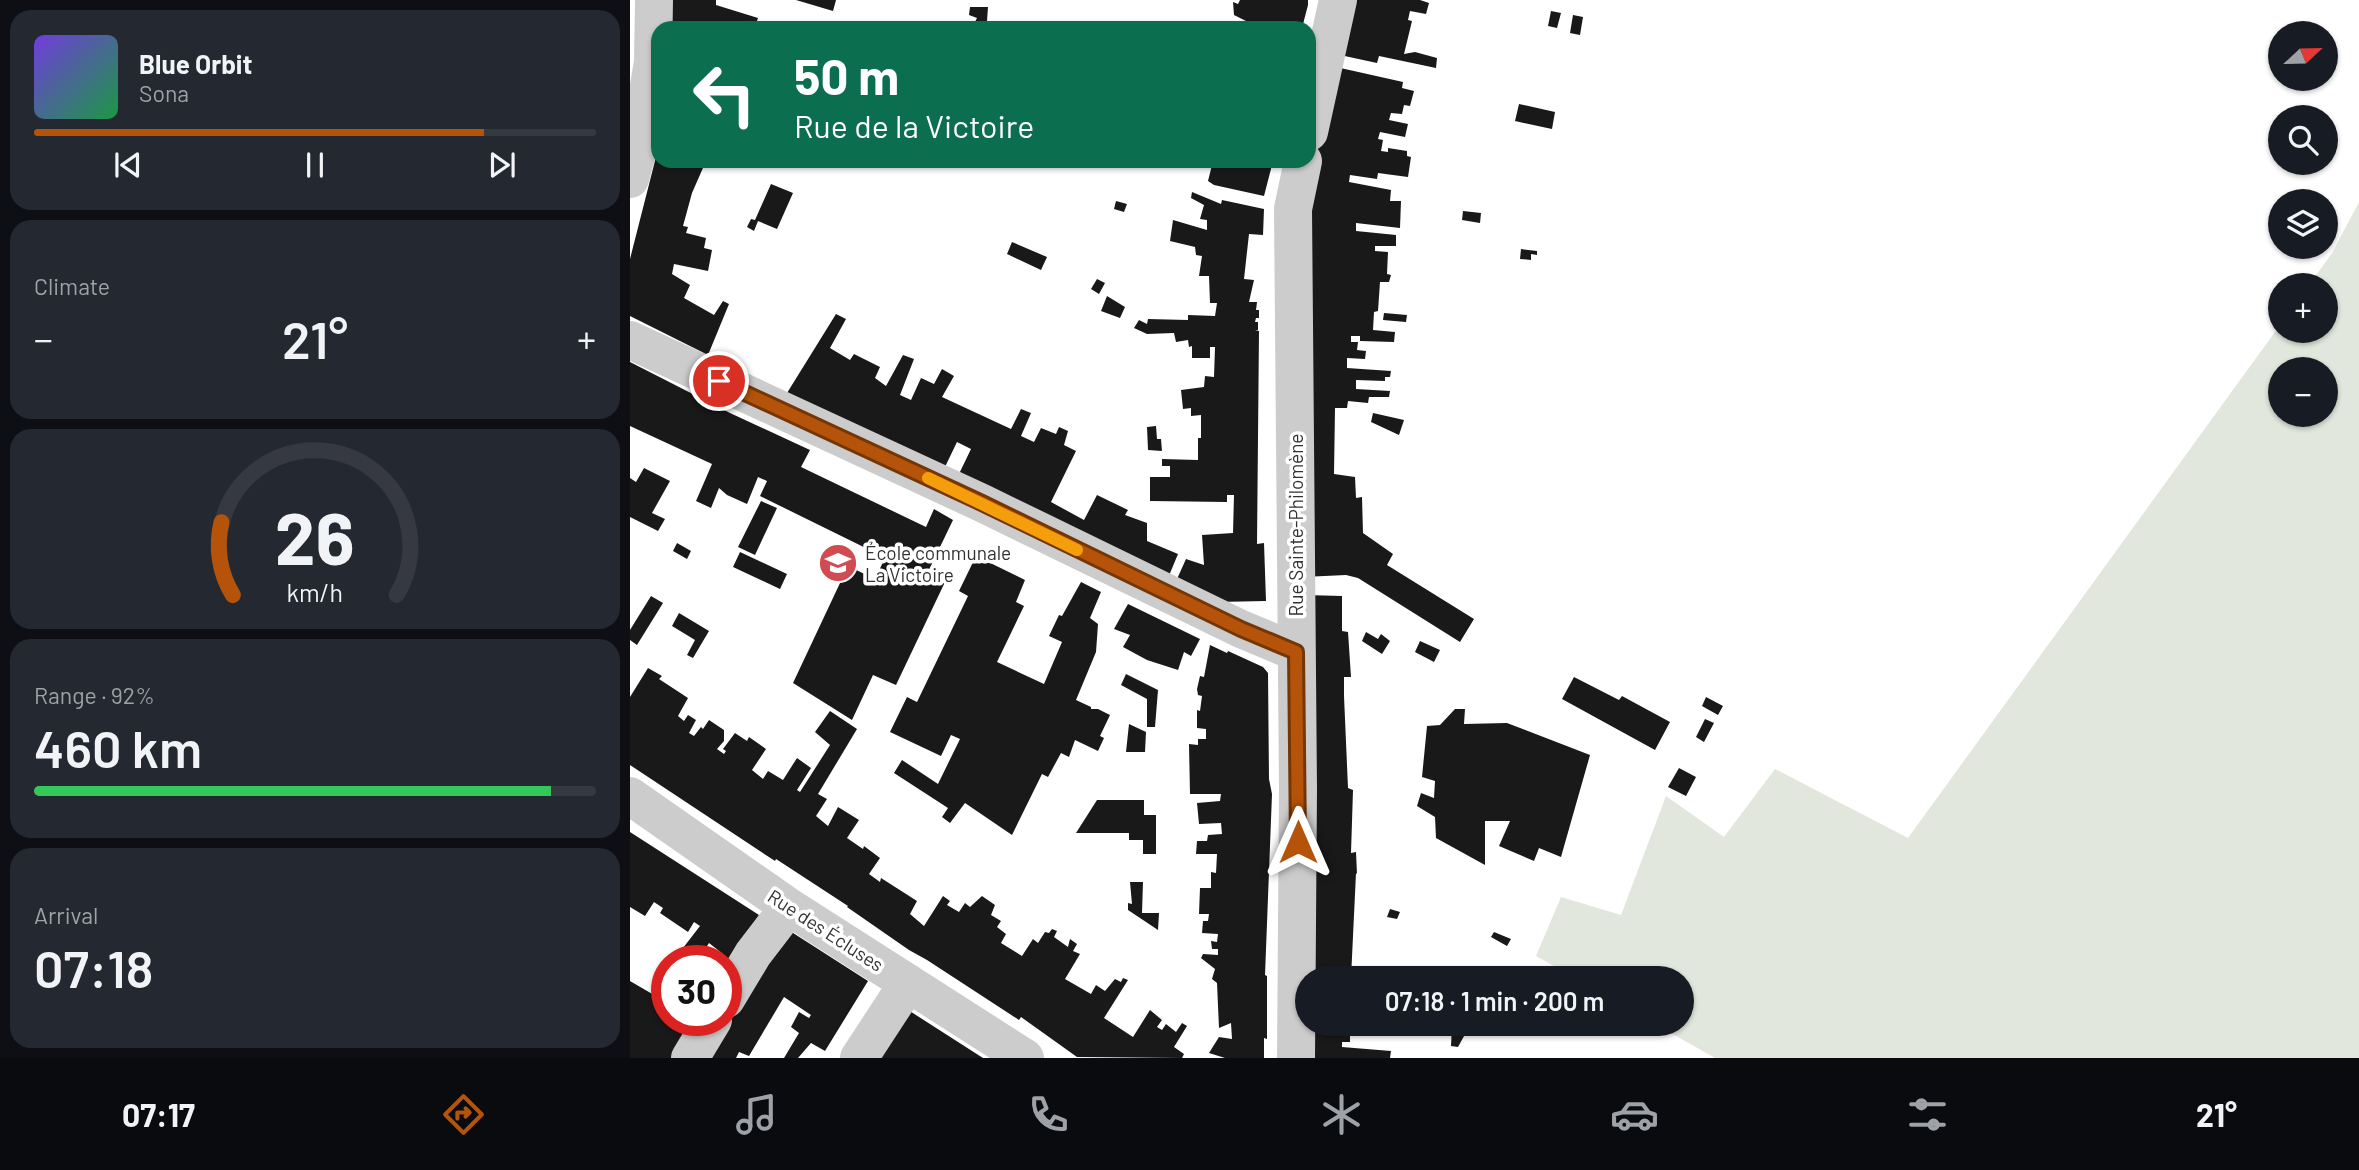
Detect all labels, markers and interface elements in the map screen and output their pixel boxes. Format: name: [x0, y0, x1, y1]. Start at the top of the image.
north arrow: [2268, 21, 2338, 91]
map controls: [2268, 21, 2338, 427]
text: 50 m: [794, 46, 899, 105]
text: Blue Orbit: [139, 48, 252, 79]
icon: left: [679, 49, 770, 140]
text: Sona: [139, 79, 189, 107]
button: search: [2268, 105, 2338, 175]
text: Rue de la Victoire: [794, 106, 1034, 144]
icon: previous: [109, 146, 147, 184]
icon: pause: [296, 146, 334, 184]
icon: next: [483, 146, 521, 184]
button: layers: [2268, 189, 2338, 259]
text: Climate: [34, 272, 110, 300]
button: +: [2268, 273, 2338, 343]
text: 21°: [282, 307, 348, 369]
text: −: [34, 315, 53, 361]
text: +: [577, 315, 596, 361]
pin: [689, 351, 749, 411]
button: −: [2268, 357, 2338, 427]
icon: arrive: [700, 362, 738, 400]
street label: Rue Sainte-Philomène: [1284, 434, 1307, 616]
text: 26: [275, 492, 355, 580]
place label: École communale La Victoire: [865, 541, 1011, 586]
school or university icon: École communale La Victoire: [817, 542, 859, 584]
text: km/h: [287, 577, 343, 607]
text: Range · 92%: [34, 681, 155, 709]
text: 460 km: [34, 716, 202, 778]
position arrow: [1261, 805, 1335, 879]
street label: Rue des Écluses: [764, 884, 888, 976]
text: Arrival: [34, 901, 98, 929]
text: 07:18: [34, 936, 153, 998]
speed limit sign: 30: [651, 945, 742, 1036]
text: 07:18 · 1 min · 200 m: [1385, 985, 1604, 1016]
icon: directions: [439, 1090, 488, 1139]
icon: music: [732, 1090, 781, 1139]
icon: phone: [1024, 1090, 1073, 1139]
icon: climate: [1317, 1090, 1366, 1139]
icon: car: [1610, 1090, 1659, 1139]
icon: filters: [1903, 1090, 1952, 1139]
text: 07:17: [122, 1095, 195, 1133]
text: 21°: [2196, 1095, 2237, 1133]

